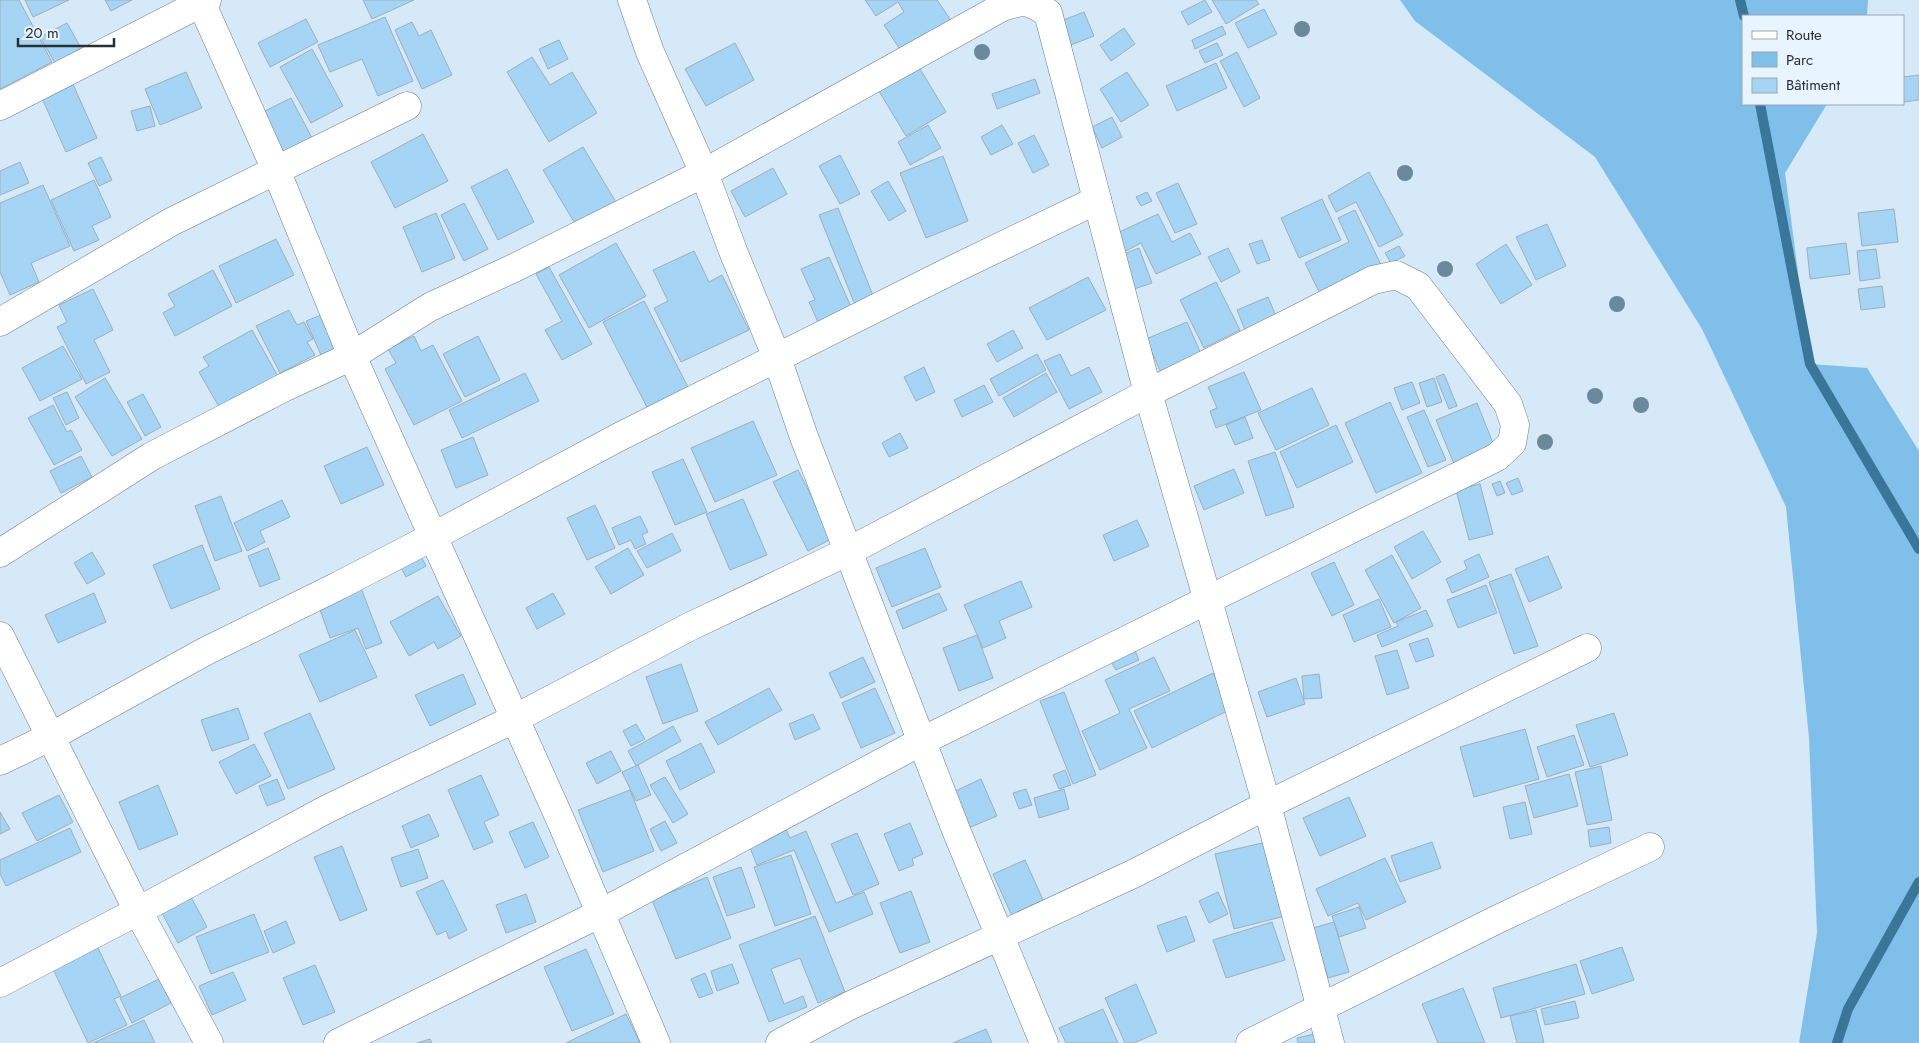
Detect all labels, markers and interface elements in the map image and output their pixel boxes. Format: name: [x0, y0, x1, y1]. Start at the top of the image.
scale bar: [18, 15, 114, 47]
legend: [1742, 15, 1904, 105]
text: 20 m: [25, 22, 59, 44]
text: Route: [1786, 24, 1822, 46]
text: Parc: [1786, 49, 1813, 71]
text: Bâtiment: [1786, 74, 1840, 96]

